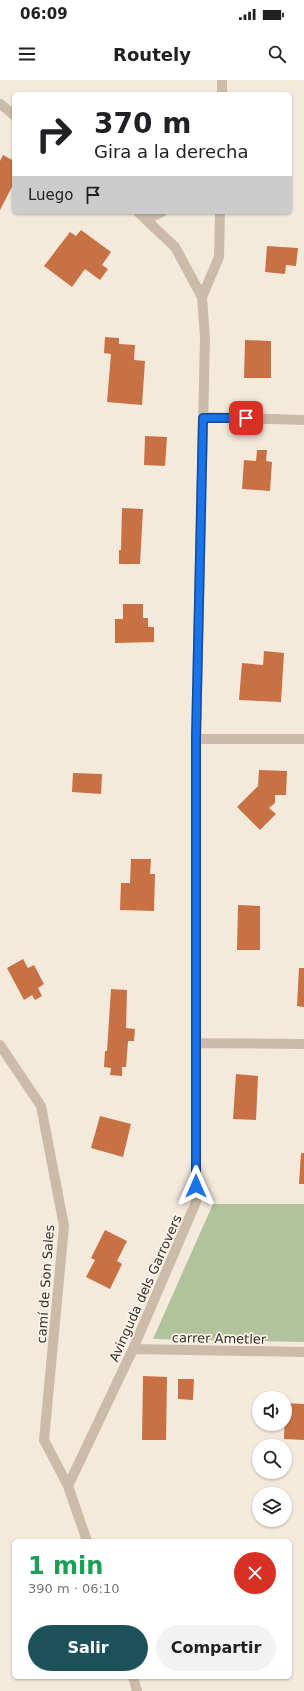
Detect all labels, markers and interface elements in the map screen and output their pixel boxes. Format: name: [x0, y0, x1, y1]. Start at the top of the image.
text: 06:09: [20, 5, 68, 23]
icon: menu: [16, 43, 38, 65]
icon: search: [266, 43, 288, 65]
text: Routely: [113, 44, 191, 65]
text: 370 m: [94, 107, 191, 140]
icon: right: [28, 108, 80, 160]
text: Gira a la derecha: [94, 141, 249, 162]
icon: arrive: [82, 184, 104, 206]
text: Luego: [28, 186, 74, 204]
pin: [229, 401, 263, 435]
icon: arrive: [235, 407, 257, 429]
position arrow: [175, 1165, 217, 1207]
street label: Avinguda dels Garrovers: [106, 1212, 185, 1364]
street label: camí de Son Sales: [34, 1224, 57, 1344]
street label: carrer Ametler: [172, 1330, 267, 1347]
map controls: [252, 1391, 292, 1527]
button: sound: [252, 1391, 292, 1431]
button: search: [252, 1439, 292, 1479]
button: layers: [252, 1487, 292, 1527]
text: 1 min: [28, 1552, 103, 1580]
button: close: [234, 1552, 276, 1594]
text: 390 m · 06:10: [28, 1581, 119, 1596]
button: Salir: [28, 1625, 148, 1671]
button: Compartir: [156, 1625, 276, 1671]

